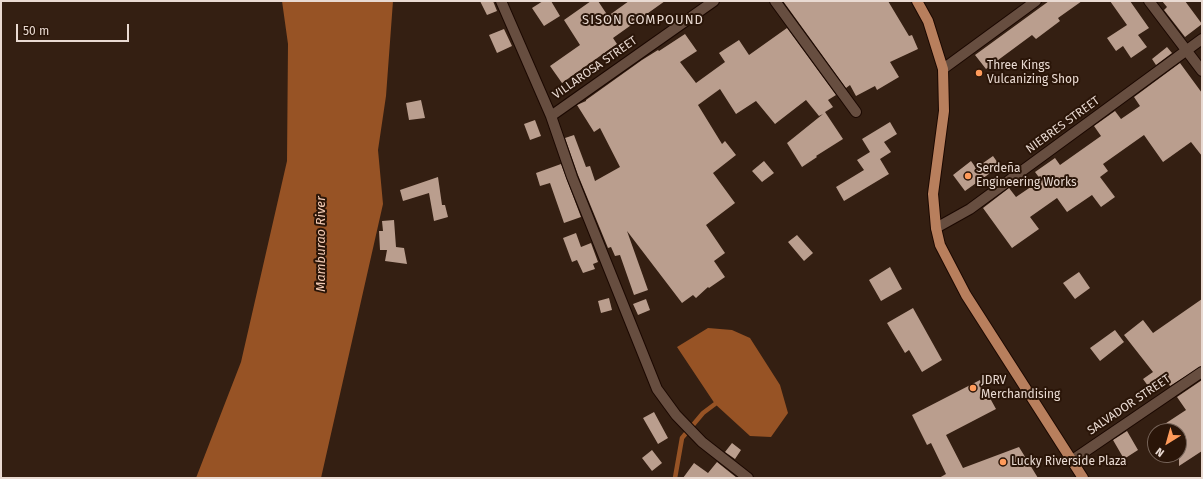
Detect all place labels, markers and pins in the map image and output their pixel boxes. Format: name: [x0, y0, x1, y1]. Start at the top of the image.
place label: Three Kings Vulcanizing Shop: [987, 59, 1079, 87]
marker: Three Kings Vulcanizing Shop: [974, 68, 984, 78]
place label: Serdeña Engineering Works: [976, 162, 1077, 190]
marker: Serdeña Engineering Works: [963, 171, 973, 181]
place label: JDRV Merchandising: [981, 374, 1060, 402]
marker: JDRV Merchandising: [968, 383, 978, 393]
place label: Lucky Riverside Plaza: [1011, 455, 1127, 469]
marker: Lucky Riverside Plaza: [998, 457, 1008, 467]

